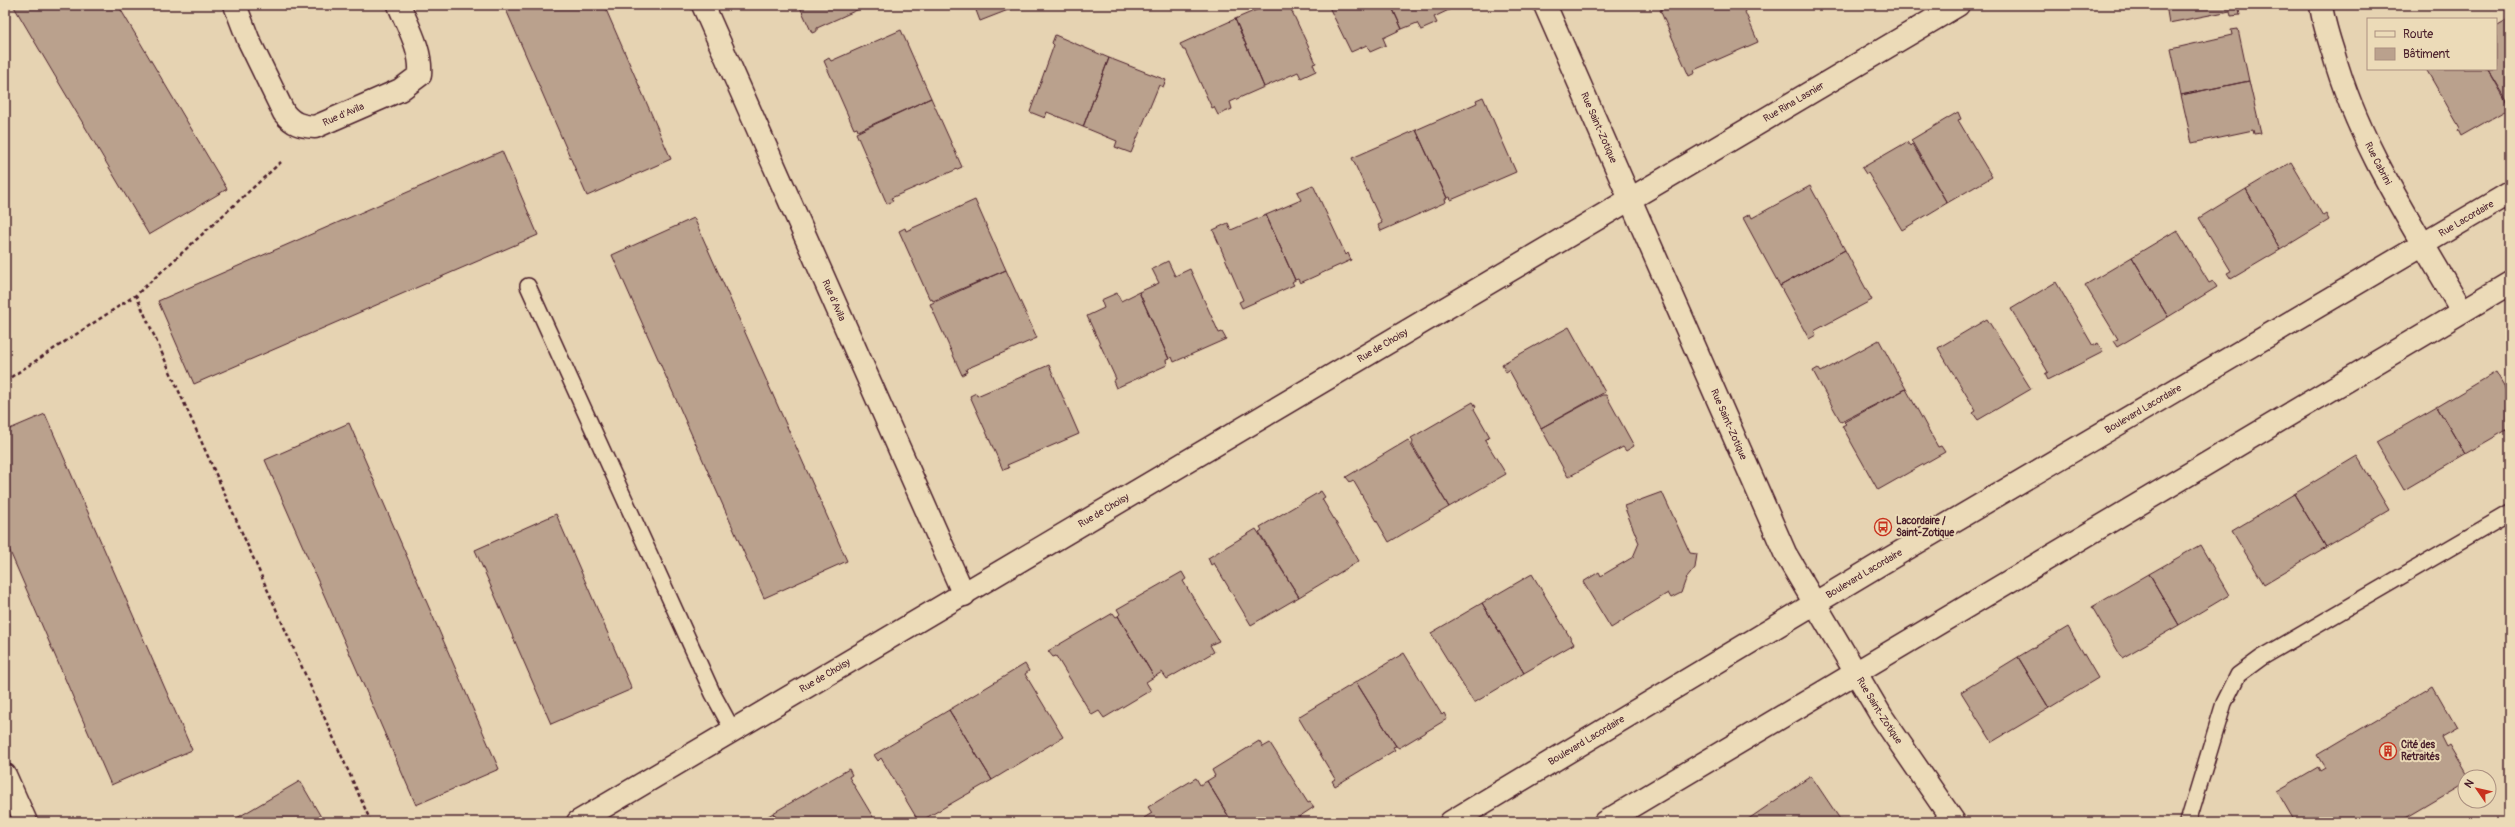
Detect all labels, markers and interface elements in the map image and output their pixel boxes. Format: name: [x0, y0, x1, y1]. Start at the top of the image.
legend: [2367, 18, 2497, 70]
text: Route: [2403, 27, 2433, 42]
text: Bâtiment: [2403, 47, 2450, 62]
street label: Rue Rina Lasnier: [1761, 79, 1827, 125]
street label: Rue Saint-Zotique: [1578, 90, 1620, 165]
street label: Rue d'Avila: [321, 100, 366, 129]
street label: Rue Cabrini: [2362, 140, 2394, 187]
street label: Rue Lacordaire: [2437, 198, 2496, 240]
street label: Rue d'Avila: [819, 278, 848, 323]
street label: Rue de Choisy: [1355, 326, 1411, 365]
street label: Boulevard Lacordaire: [2103, 382, 2184, 436]
street label: Rue Saint-Zotique: [1708, 387, 1750, 462]
street label: Rue de Choisy: [1076, 491, 1132, 530]
place label: Lacordaire / Saint-Zotique: [1896, 515, 1955, 539]
bus stop icon: Lacordaire / Saint-Zotique: [1873, 517, 1893, 537]
street label: Boulevard Lacordaire: [1824, 546, 1905, 601]
street label: Rue de Choisy: [797, 656, 853, 695]
street label: Rue Saint-Zotique: [1854, 675, 1905, 746]
street label: Boulevard Lacordaire: [1546, 713, 1627, 768]
place label: Cité des Retraités: [2401, 739, 2440, 763]
building icon: Cité des Retraités: [2378, 741, 2398, 761]
north arrow: [2457, 769, 2497, 809]
text: N: [2462, 777, 2477, 790]

